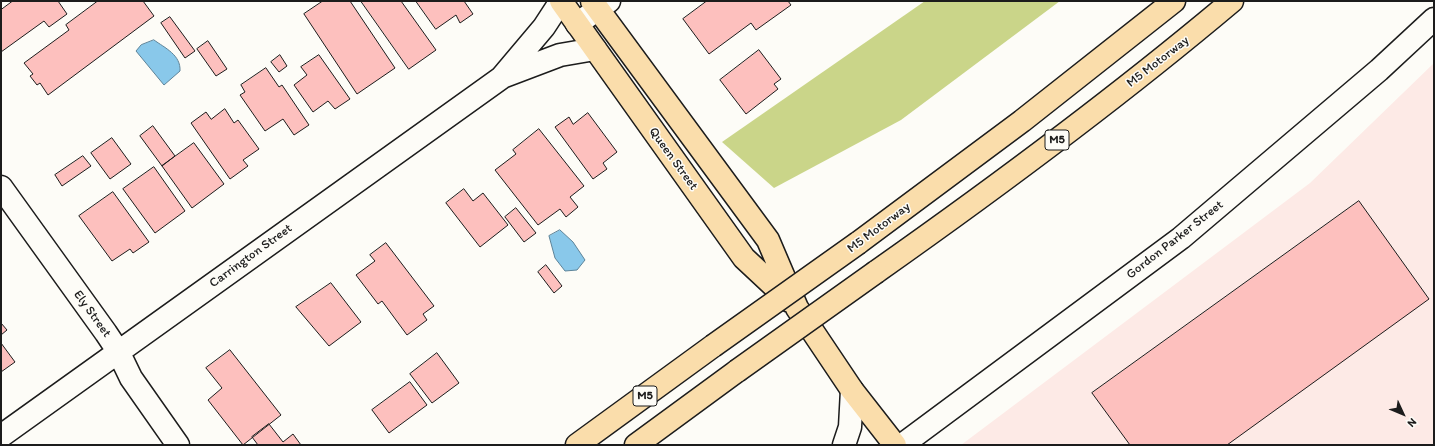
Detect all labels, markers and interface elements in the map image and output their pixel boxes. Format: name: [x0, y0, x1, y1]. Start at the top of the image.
street label: M5 Motorway: [1124, 33, 1192, 91]
street label: Queen Street: [645, 125, 701, 193]
road number: M5: [1045, 130, 1069, 150]
street label: Gordon Parker Street: [1123, 197, 1227, 283]
street label: M5 Motorway: [844, 199, 914, 257]
street label: Carrington Street: [206, 221, 296, 291]
street label: Ely Street: [70, 287, 114, 341]
road number: M5: [633, 386, 657, 406]
north arrow: [1383, 394, 1423, 434]
text: N: [1405, 415, 1419, 430]

